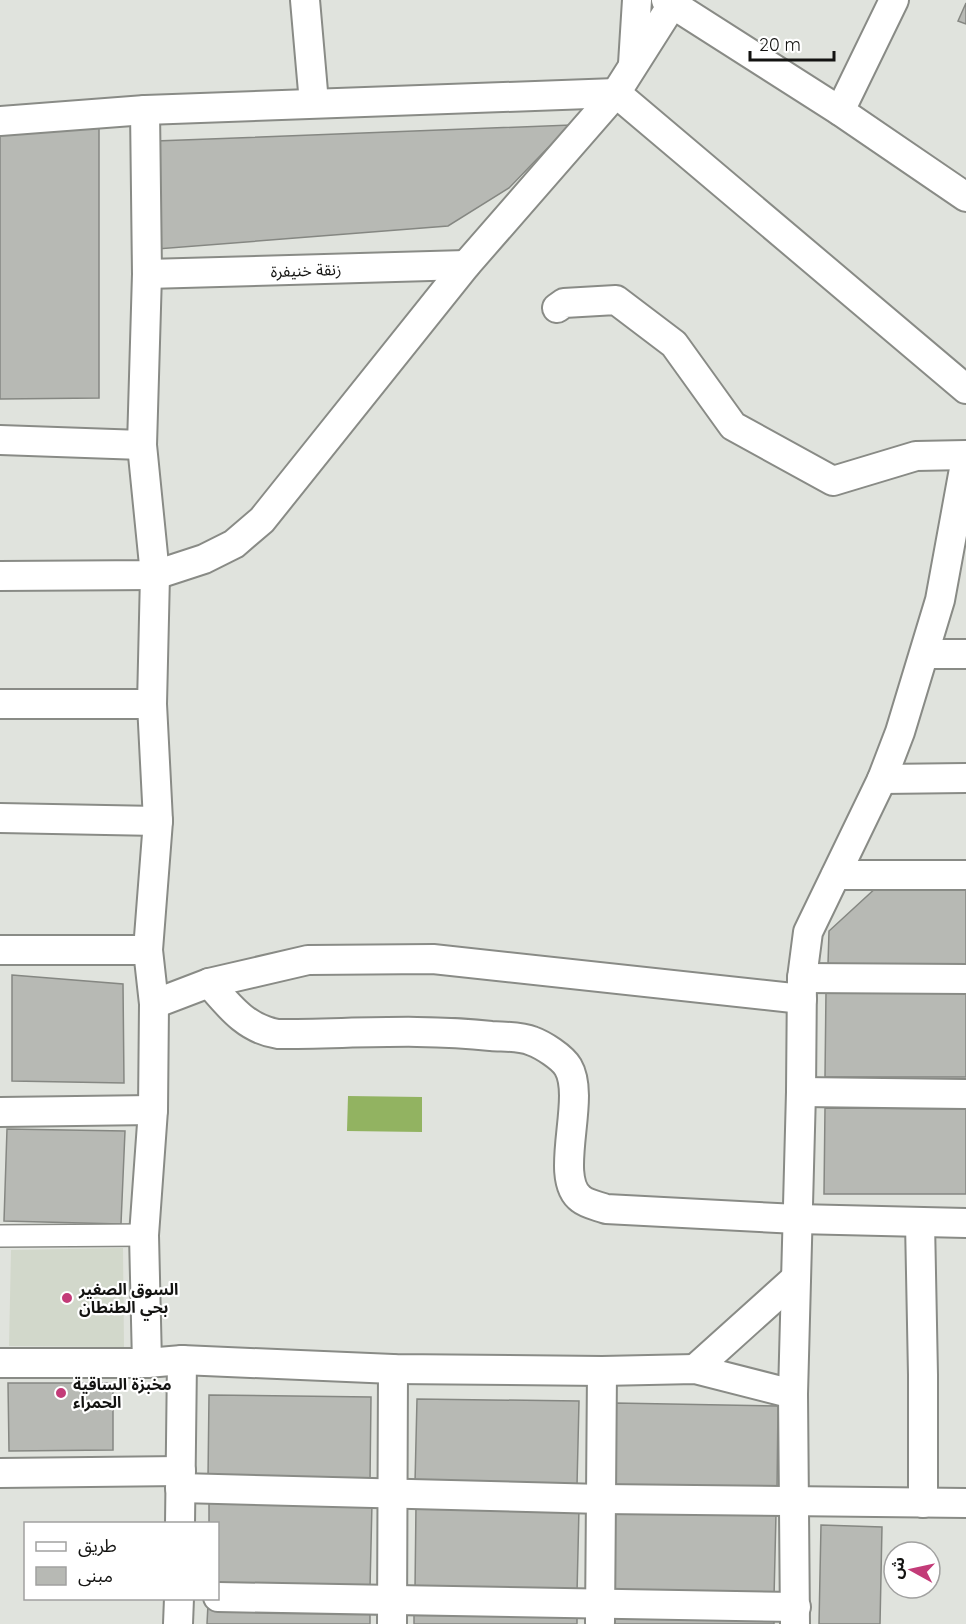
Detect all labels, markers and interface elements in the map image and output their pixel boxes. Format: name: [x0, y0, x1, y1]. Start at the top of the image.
scale bar: [750, 24, 834, 62]
text: 20 m: [759, 33, 801, 56]
street label: زنقة خنيفرة: [270, 259, 342, 281]
place label: السوق الصغير بحي الطنطان: [78, 1279, 178, 1321]
marker: السوق الصغير بحي الطنطان: [60, 1291, 74, 1305]
place label: مخبزة الساقية الحمراء: [73, 1374, 172, 1412]
marker: مخبزة الساقية الحمراء: [54, 1386, 68, 1400]
legend: [24, 1522, 219, 1600]
text: طريق: [78, 1534, 117, 1557]
north arrow: [882, 1540, 942, 1600]
text: ش: [886, 1556, 909, 1580]
text: مبنى: [78, 1564, 113, 1587]

